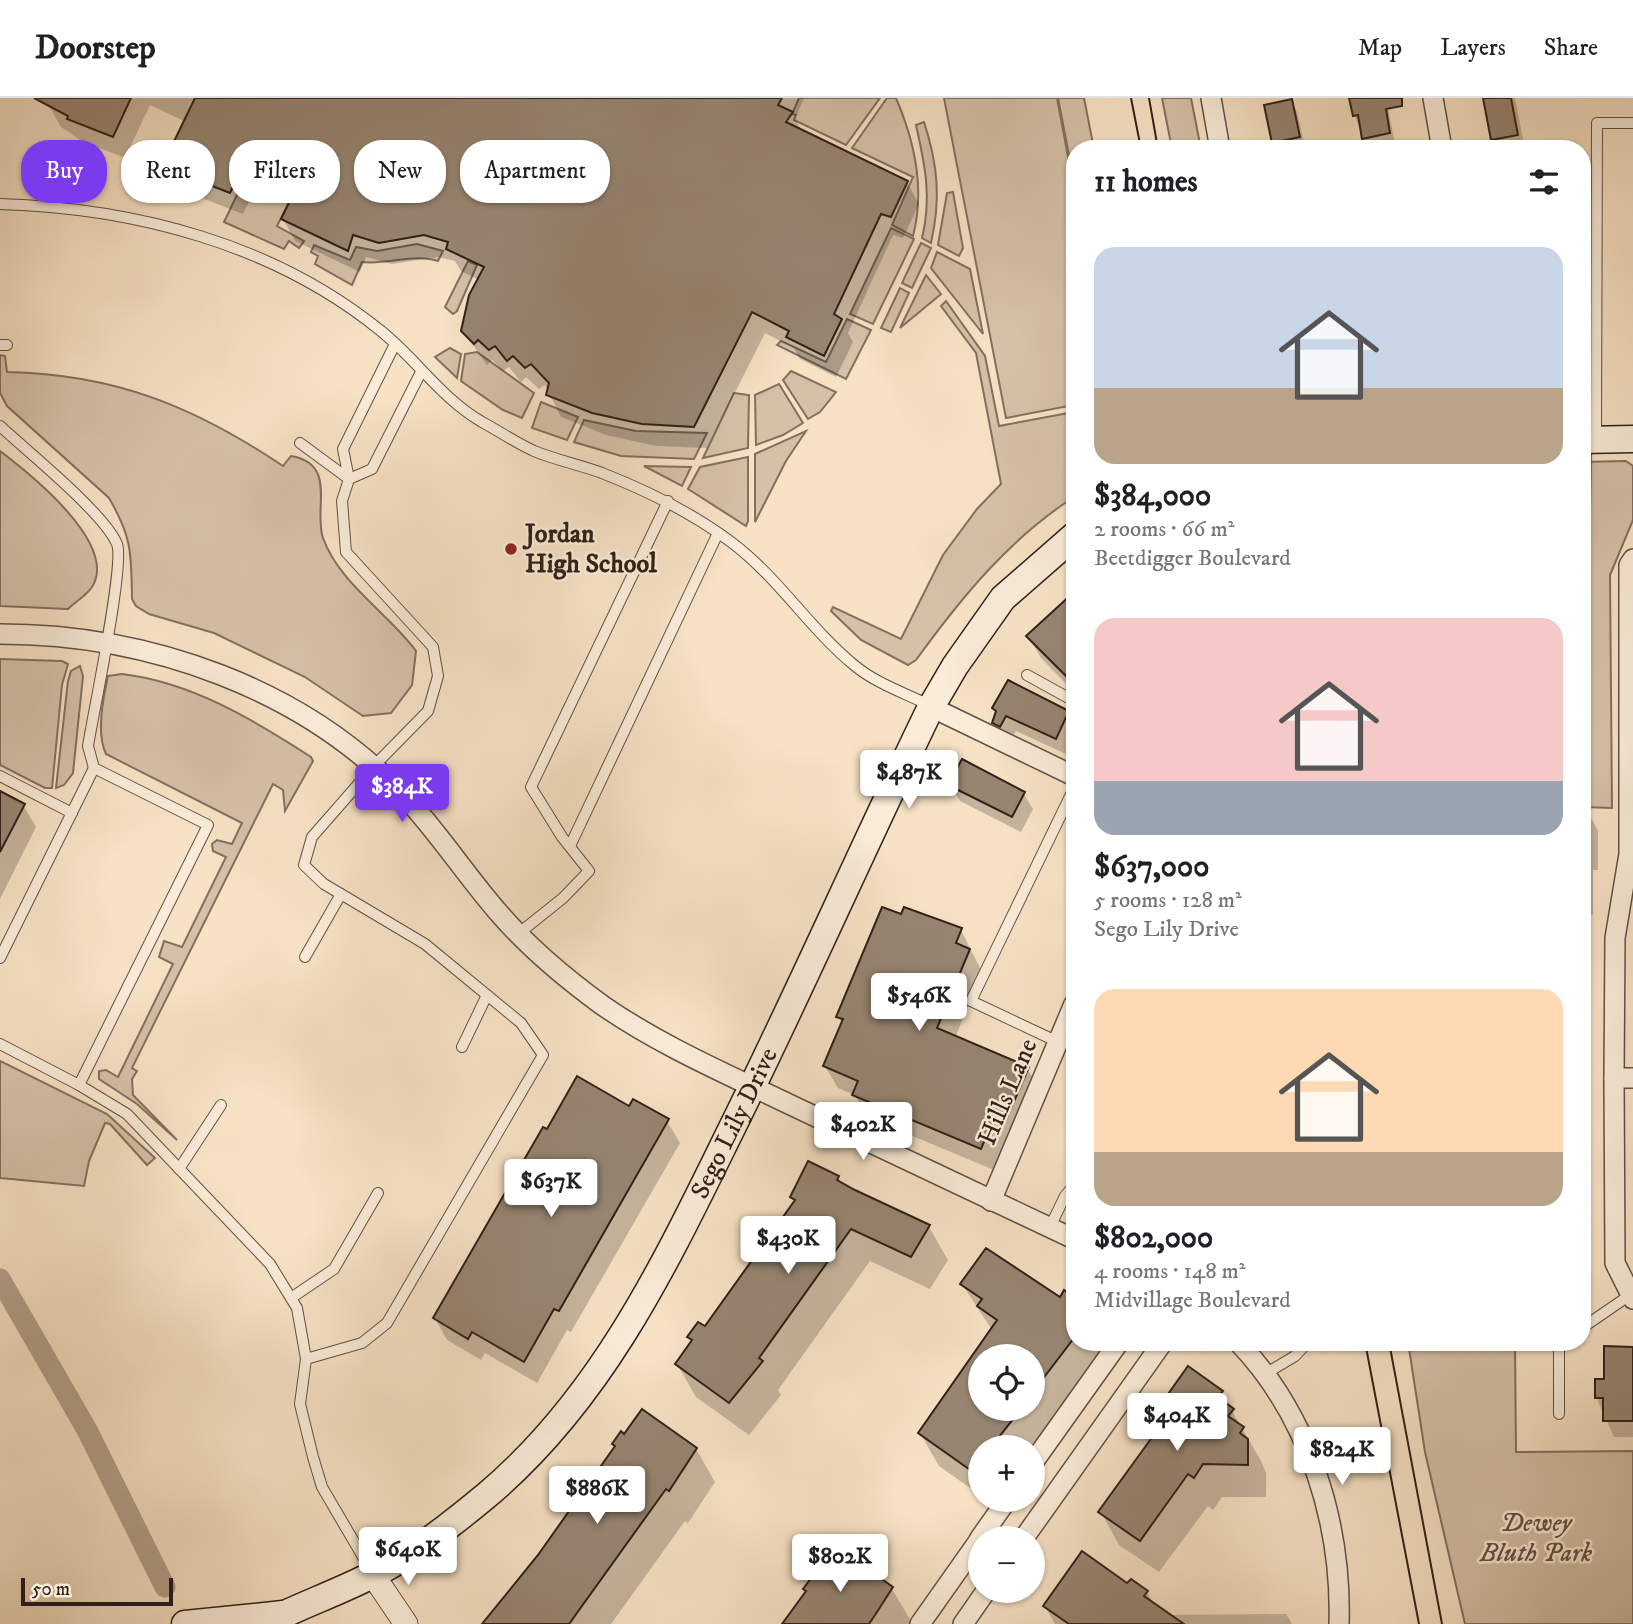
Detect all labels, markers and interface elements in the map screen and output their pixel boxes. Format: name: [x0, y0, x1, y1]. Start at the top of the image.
text: Doorstep: [35, 28, 156, 69]
text: Map: [1358, 33, 1402, 63]
text: Layers: [1440, 33, 1506, 63]
text: Share: [1544, 33, 1598, 63]
chip: Buy: [21, 140, 107, 203]
chip: Rent: [121, 140, 215, 203]
chip: Filters: [229, 140, 340, 203]
chip: New: [354, 140, 446, 203]
chip: Apartment: [460, 140, 610, 203]
icon: filters: [1525, 163, 1563, 201]
text: 11 homes: [1094, 164, 1198, 201]
icon: home: [1266, 292, 1392, 418]
text: $384,000: [1094, 478, 1211, 515]
text: 2 rooms · 66 m²: [1094, 515, 1234, 544]
place label: Jordan High School: [522, 518, 658, 581]
marker: Jordan High School: [503, 541, 519, 557]
text: Beetdigger Boulevard: [1094, 544, 1291, 573]
icon: home: [1266, 663, 1392, 789]
pin: $487K: [860, 750, 958, 810]
text: $487K: [876, 758, 942, 787]
pin: $384K: [353, 764, 451, 824]
text: $384K: [371, 772, 433, 801]
text: $637,000: [1094, 849, 1209, 886]
text: 5 rooms · 128 m²: [1094, 886, 1242, 915]
text: Sego Lily Drive: [1094, 915, 1239, 944]
pin: $546K: [870, 974, 968, 1033]
text: $546K: [887, 981, 951, 1010]
street label: Hills Lane: [971, 1034, 1045, 1150]
icon: home: [1266, 1034, 1392, 1160]
street label: Sego Lily Drive: [683, 1042, 785, 1204]
pin: $402K: [814, 1102, 912, 1162]
text: $402K: [830, 1110, 896, 1139]
pin: $637K: [502, 1160, 600, 1219]
text: $637K: [520, 1167, 582, 1196]
pin: $430K: [739, 1216, 837, 1276]
text: $802,000: [1094, 1220, 1213, 1257]
text: $430K: [757, 1224, 819, 1253]
text: 4 rooms · 148 m²: [1094, 1257, 1246, 1286]
text: Midvillage Boulevard: [1094, 1286, 1291, 1315]
map controls: [968, 1344, 1045, 1603]
button: locate: [968, 1344, 1045, 1421]
pin: $404K: [1128, 1394, 1226, 1453]
text: $404K: [1143, 1401, 1211, 1430]
pin: $824K: [1293, 1428, 1391, 1487]
button: +: [968, 1435, 1045, 1512]
text: $824K: [1310, 1435, 1374, 1464]
pin: $886K: [548, 1466, 646, 1526]
text: $886K: [565, 1474, 629, 1503]
park label: Dewey Bluth Park: [1479, 1507, 1592, 1570]
button: −: [968, 1526, 1045, 1603]
pin: $640K: [359, 1528, 457, 1587]
pin: $802K: [791, 1534, 889, 1594]
text: $640K: [375, 1535, 441, 1564]
text: $802K: [808, 1542, 872, 1571]
scale bar: [21, 1575, 173, 1607]
text: 50 m: [32, 1578, 70, 1601]

